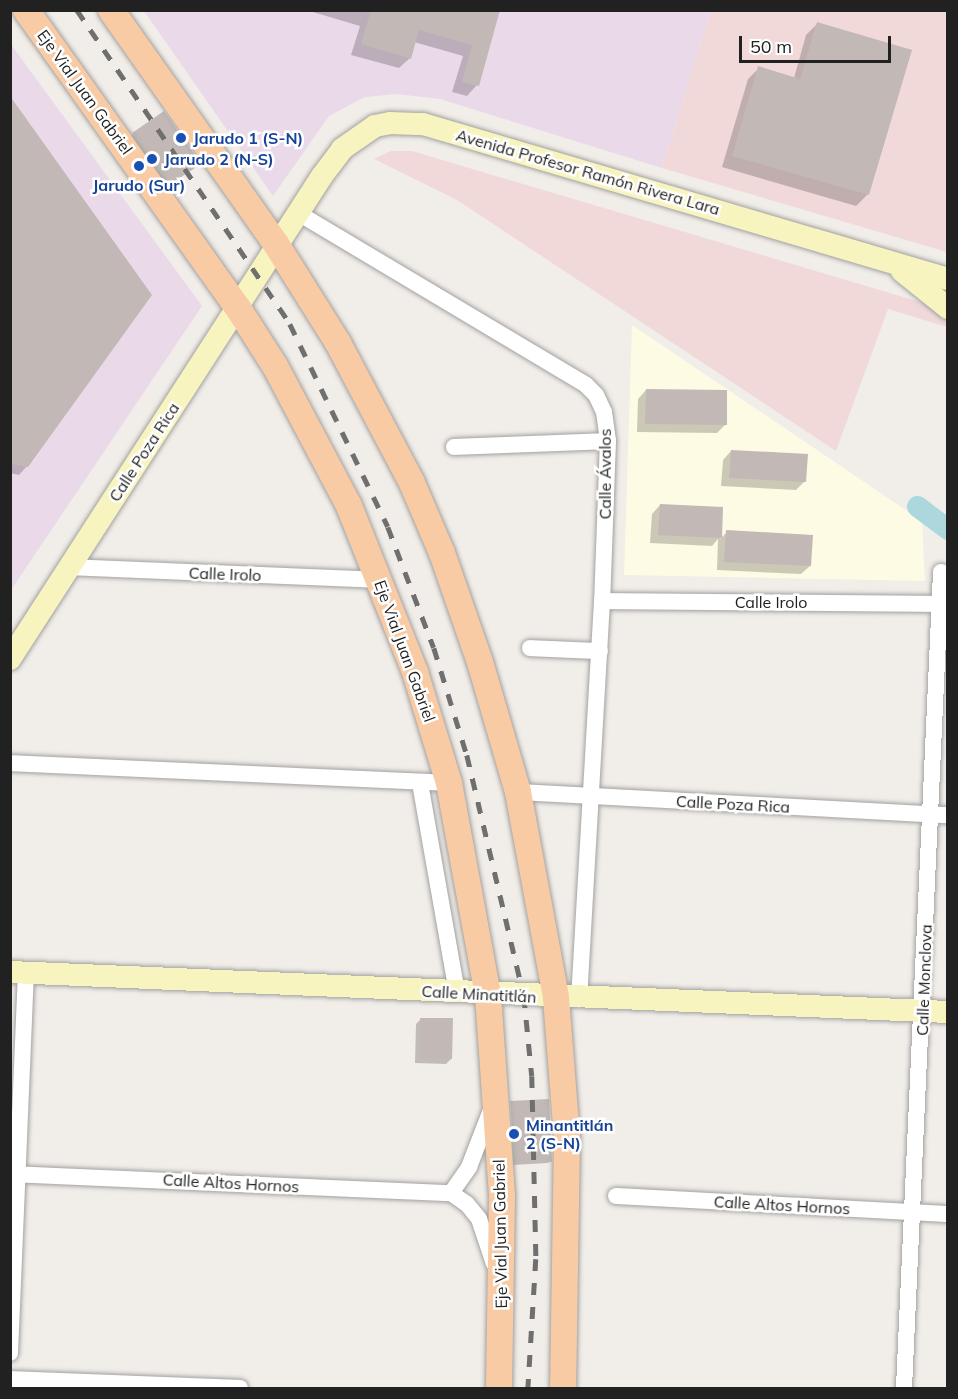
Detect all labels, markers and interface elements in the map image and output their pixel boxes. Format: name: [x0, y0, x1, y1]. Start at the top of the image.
scale bar: [742, 24, 894, 62]
street label: Eje Vial Juan Gabriel: [33, 26, 137, 158]
text: 50 m: [750, 35, 792, 58]
street label: Avenida Profesor Ramón Rivera Lara: [454, 125, 722, 219]
place label: Jarudo 1 (S-N): [193, 128, 303, 148]
marker: Jarudo 1 (S-N): [174, 131, 188, 145]
place label: Jarudo 2 (N-S): [164, 149, 274, 169]
marker: Jarudo 2 (N-S): [145, 152, 159, 166]
marker: Jarudo (Sur): [132, 159, 146, 173]
place label: Jarudo (Sur): [92, 175, 186, 195]
street label: Calle Poza Rica: [105, 399, 183, 505]
street label: Calle Ávalos: [595, 429, 615, 519]
street label: Calle Irolo: [188, 563, 262, 585]
street label: Eje Vial Juan Gabriel: [370, 578, 440, 724]
street label: Calle Irolo: [735, 592, 807, 612]
street label: Calle Poza Rica: [675, 791, 791, 817]
street label: Calle Monclova: [912, 924, 936, 1036]
street label: Calle Minatitlán: [421, 981, 537, 1007]
place label: Minantitlán 2 (S-N): [526, 1115, 613, 1153]
marker: Minantitlán 2 (S-N): [507, 1127, 521, 1141]
street label: Eje Vial Juan Gabriel: [489, 1159, 511, 1309]
street label: Calle Altos Hornos: [162, 1170, 300, 1196]
street label: Calle Altos Hornos: [713, 1192, 851, 1218]

